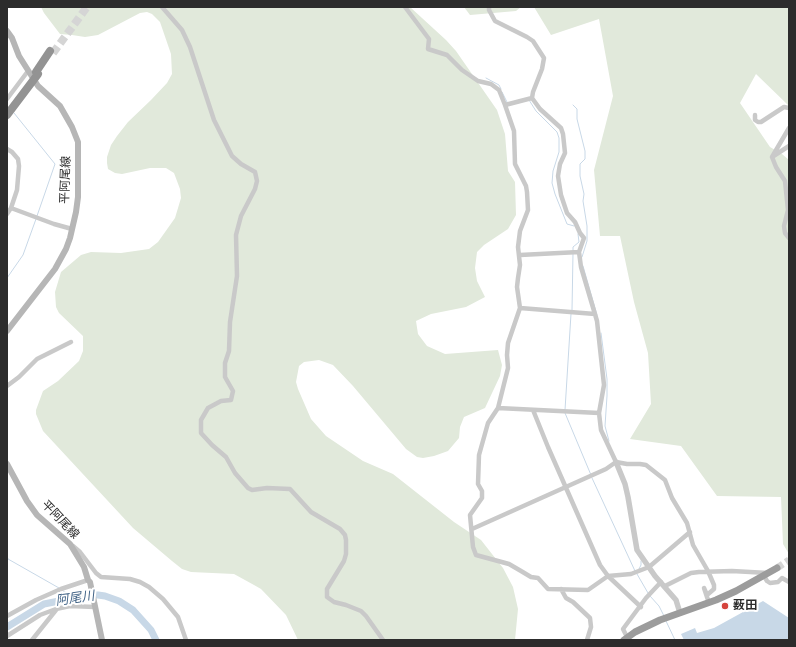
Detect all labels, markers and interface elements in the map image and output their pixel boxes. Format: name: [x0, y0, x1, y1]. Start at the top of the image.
street label: 平阿尾線: [58, 156, 74, 204]
street label: 平阿尾線: [38, 498, 82, 542]
water label: 阿尾川: [55, 589, 95, 609]
place label: 薮田: [733, 599, 757, 613]
marker: 薮田: [720, 601, 730, 611]

